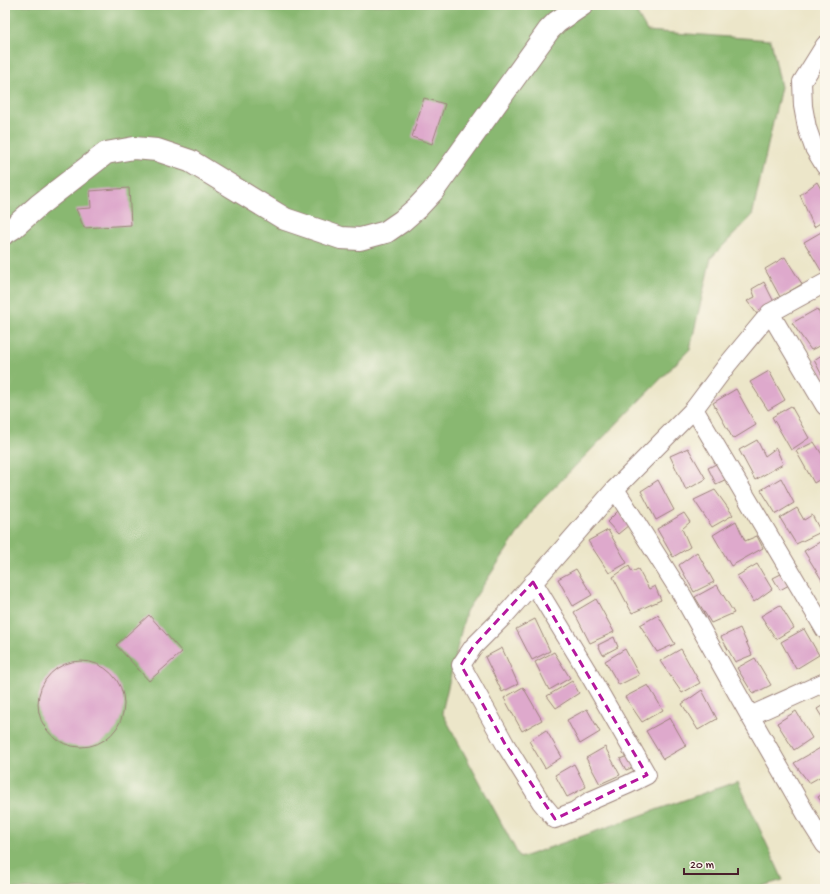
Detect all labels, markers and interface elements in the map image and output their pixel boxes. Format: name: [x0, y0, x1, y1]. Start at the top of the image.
scale bar: [684, 850, 738, 876]
text: 20 m: [690, 859, 715, 873]

